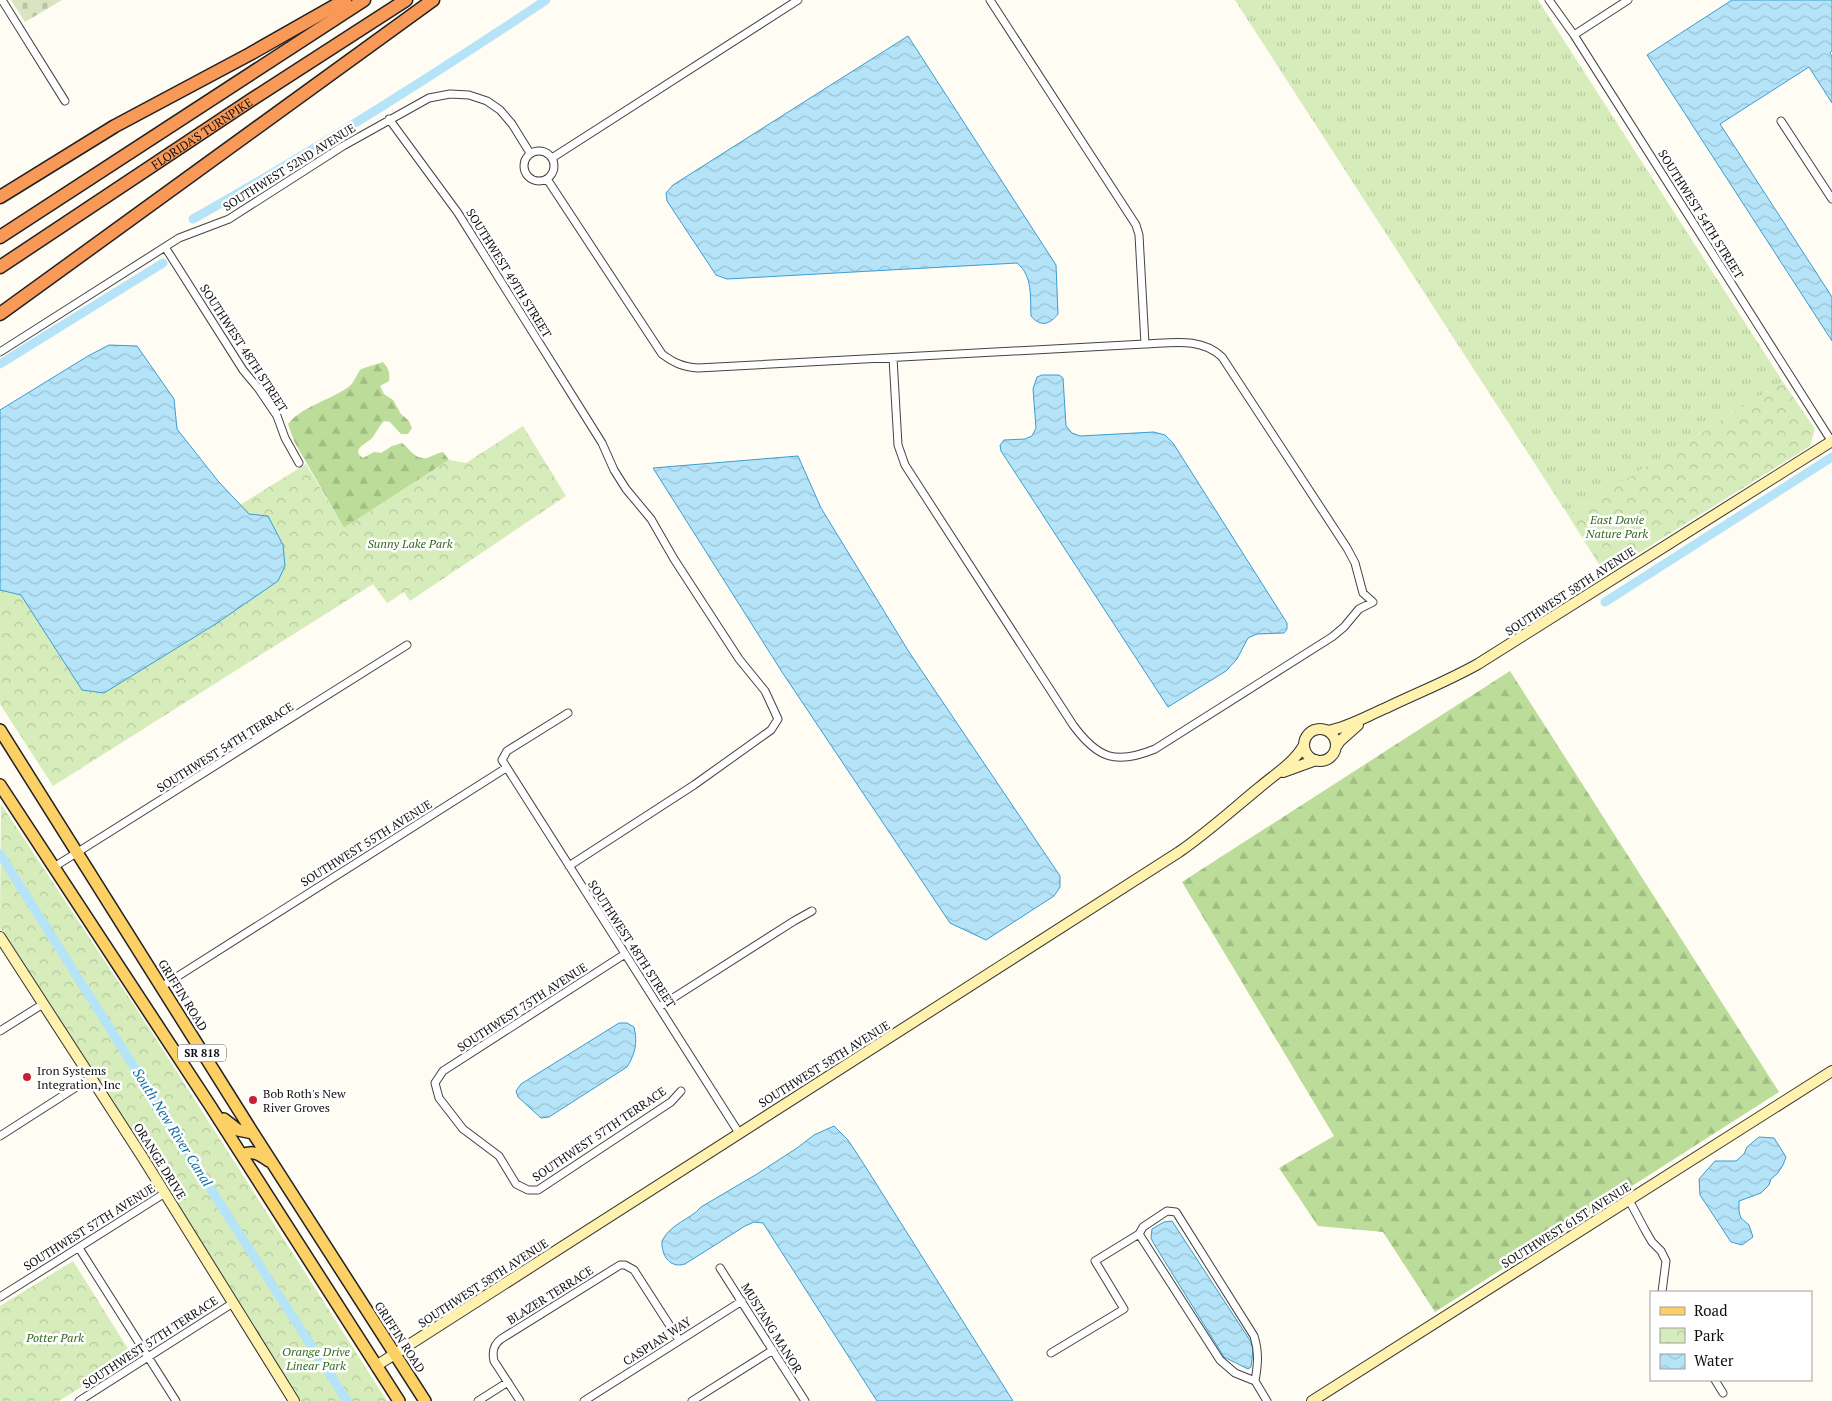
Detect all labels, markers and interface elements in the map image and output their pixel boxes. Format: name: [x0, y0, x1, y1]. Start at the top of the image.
street label: FLORIDA'S TURNPIKE: [148, 94, 255, 172]
street label: SOUTHWEST 52ND AVENUE: [220, 120, 358, 214]
street label: SOUTHWEST 54TH STREET: [1655, 147, 1747, 282]
street label: SOUTHWEST 49TH STREET: [463, 206, 555, 341]
street label: SOUTHWEST 48TH STREET: [197, 281, 291, 415]
park label: East Davie Nature Park: [1585, 512, 1648, 541]
park label: Sunny Lake Park: [367, 536, 453, 551]
street label: SOUTHWEST 58TH AVENUE: [1502, 543, 1638, 639]
street label: SOUTHWEST 54TH TERRACE: [154, 699, 296, 795]
street label: SOUTHWEST 55TH AVENUE: [298, 796, 434, 890]
street label: SOUTHWEST 48TH STREET: [585, 877, 679, 1011]
street label: GRIFFIN ROAD: [155, 957, 211, 1033]
street label: SOUTHWEST 75TH AVENUE: [454, 959, 590, 1055]
street label: SOUTHWEST 58TH AVENUE: [756, 1017, 892, 1111]
road number: SR 818: [178, 1044, 226, 1062]
place label: Iron Systems Integration, Inc: [37, 1063, 121, 1092]
water label: South New River Canal: [129, 1064, 217, 1190]
marker: Iron Systems Integration, Inc: [21, 1071, 33, 1083]
street label: SOUTHWEST 57TH TERRACE: [529, 1084, 669, 1184]
place label: Bob Roth's New River Groves: [263, 1086, 346, 1115]
marker: Bob Roth's New River Groves: [247, 1094, 259, 1106]
street label: ORANGE DRIVE: [131, 1120, 189, 1202]
street label: SOUTHWEST 61ST AVENUE: [1498, 1179, 1634, 1271]
street label: SOUTHWEST 57TH AVENUE: [21, 1180, 157, 1274]
street label: SOUTHWEST 58TH AVENUE: [415, 1235, 551, 1331]
street label: BLAZER TERRACE: [504, 1262, 596, 1328]
street label: MUSTANG MANOR: [738, 1280, 806, 1376]
legend: [1650, 1291, 1812, 1381]
street label: SOUTHWEST 57TH TERRACE: [80, 1293, 220, 1391]
street label: GRIFFIN ROAD: [372, 1299, 428, 1375]
text: Road: [1694, 1300, 1727, 1320]
street label: CASPIAN WAY: [620, 1313, 694, 1369]
text: Park: [1694, 1325, 1724, 1345]
park label: Potter Park: [25, 1330, 84, 1345]
park label: Orange Drive Linear Park: [282, 1344, 351, 1373]
text: Water: [1694, 1350, 1734, 1370]

